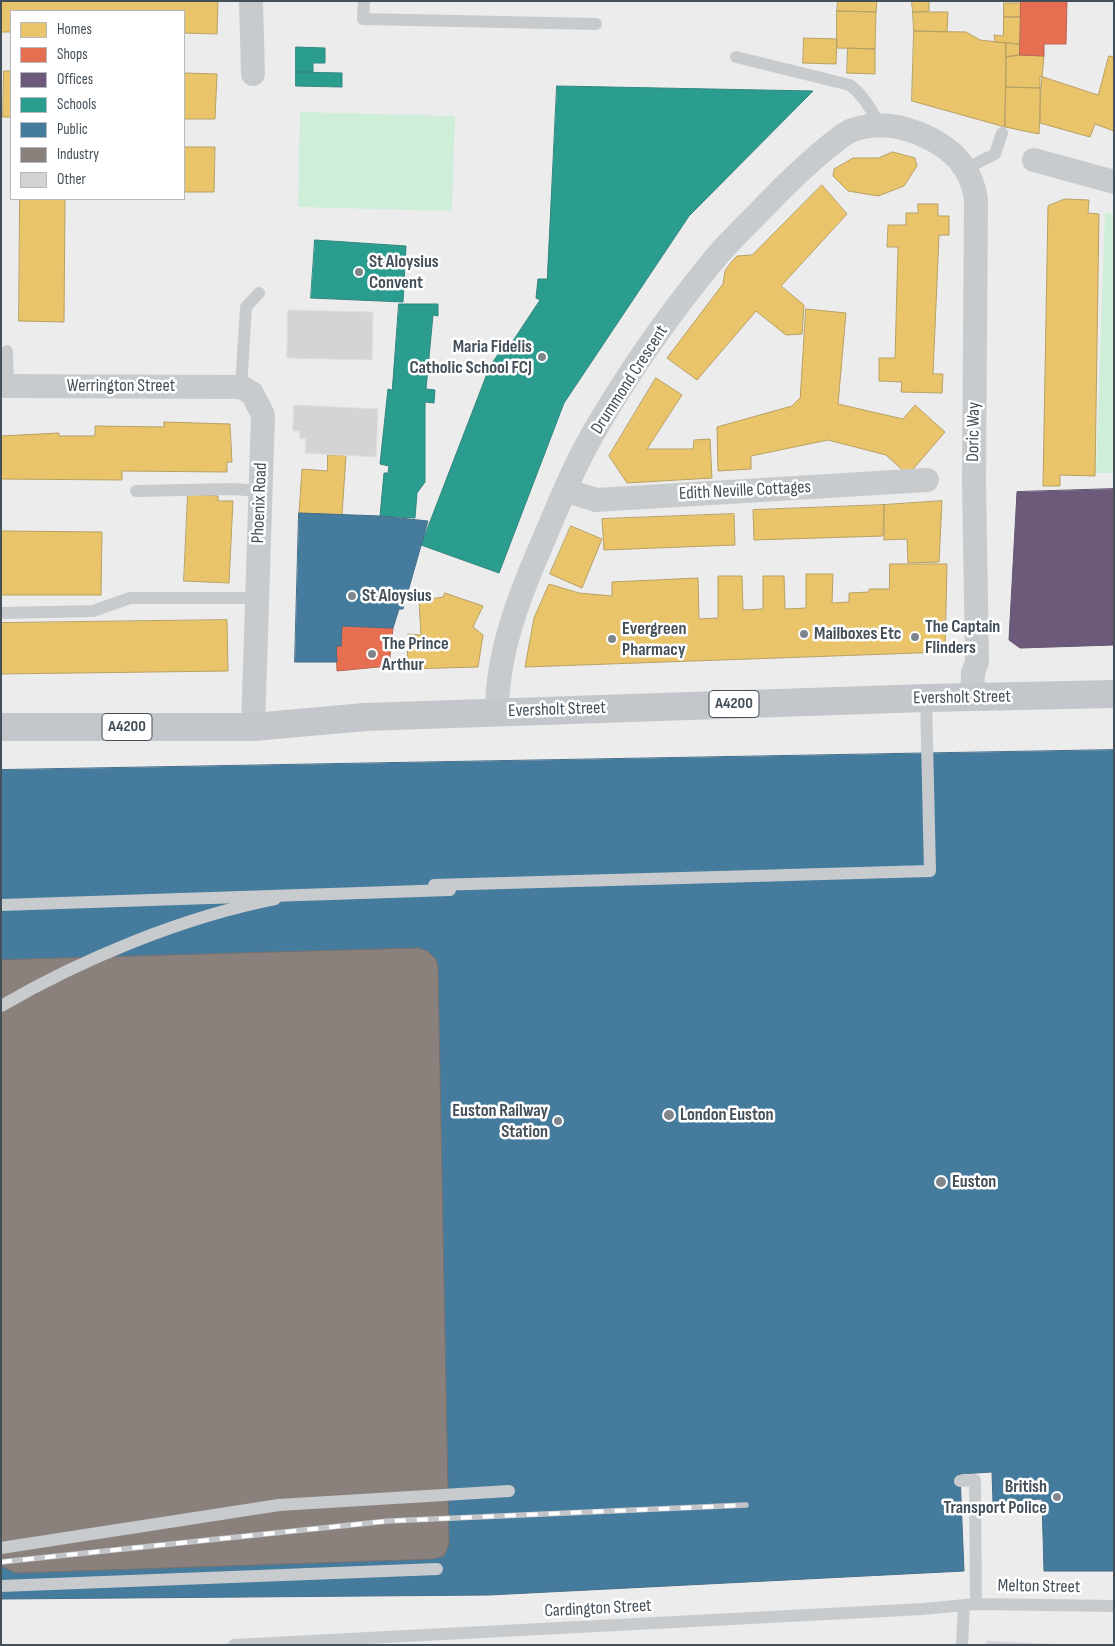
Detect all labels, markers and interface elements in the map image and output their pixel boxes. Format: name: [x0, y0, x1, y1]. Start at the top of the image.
legend: [10, 10, 185, 200]
text: Homes: [57, 20, 92, 39]
text: Shops: [57, 45, 88, 64]
text: Offices: [57, 70, 93, 89]
text: Schools: [57, 95, 96, 114]
text: Public: [57, 120, 88, 139]
text: Industry: [57, 145, 99, 164]
text: Other: [57, 170, 86, 189]
place label: St Aloysius Convent: [369, 251, 439, 294]
marker: St Aloysius Convent: [353, 266, 365, 278]
street label: Drummond Crescent: [587, 322, 673, 438]
place label: Maria Fidelis Catholic School FCJ: [409, 336, 532, 378]
marker: Maria Fidelis Catholic School FCJ: [536, 351, 548, 363]
street label: Werrington Street: [67, 375, 175, 397]
street label: Doric Way: [963, 402, 985, 462]
street label: Phoenix Road: [248, 462, 272, 544]
street label: Edith Neville Cottages: [678, 477, 812, 505]
place label: St Aloysius: [362, 585, 432, 607]
marker: St Aloysius: [346, 590, 358, 602]
place label: The Captain Flinders: [925, 616, 1000, 659]
place label: Evergreen Pharmacy: [622, 618, 686, 660]
place label: Mailboxes Etc: [814, 623, 901, 645]
marker: Mailboxes Etc: [798, 628, 810, 640]
marker: The Captain Flinders: [909, 631, 921, 643]
place label: The Prince Arthur: [382, 633, 449, 676]
marker: Evergreen Pharmacy: [606, 633, 618, 645]
marker: The Prince Arthur: [366, 648, 378, 660]
street label: Eversholt Street: [913, 686, 1011, 710]
road number: A4200: [709, 691, 759, 718]
street label: Eversholt Street: [508, 698, 606, 722]
road number: A4200: [102, 714, 152, 740]
place label: Euston Railway Station: [452, 1100, 548, 1142]
place label: London Euston: [680, 1104, 774, 1126]
marker: London Euston: [662, 1108, 676, 1122]
marker: Euston Railway Station: [552, 1115, 564, 1127]
place label: Euston: [952, 1171, 996, 1193]
marker: Euston: [934, 1175, 948, 1189]
place label: British Transport Police: [944, 1476, 1047, 1518]
marker: British Transport Police: [1051, 1491, 1063, 1503]
street label: Melton Street: [997, 1575, 1081, 1599]
street label: Cardington Street: [544, 1595, 652, 1623]

